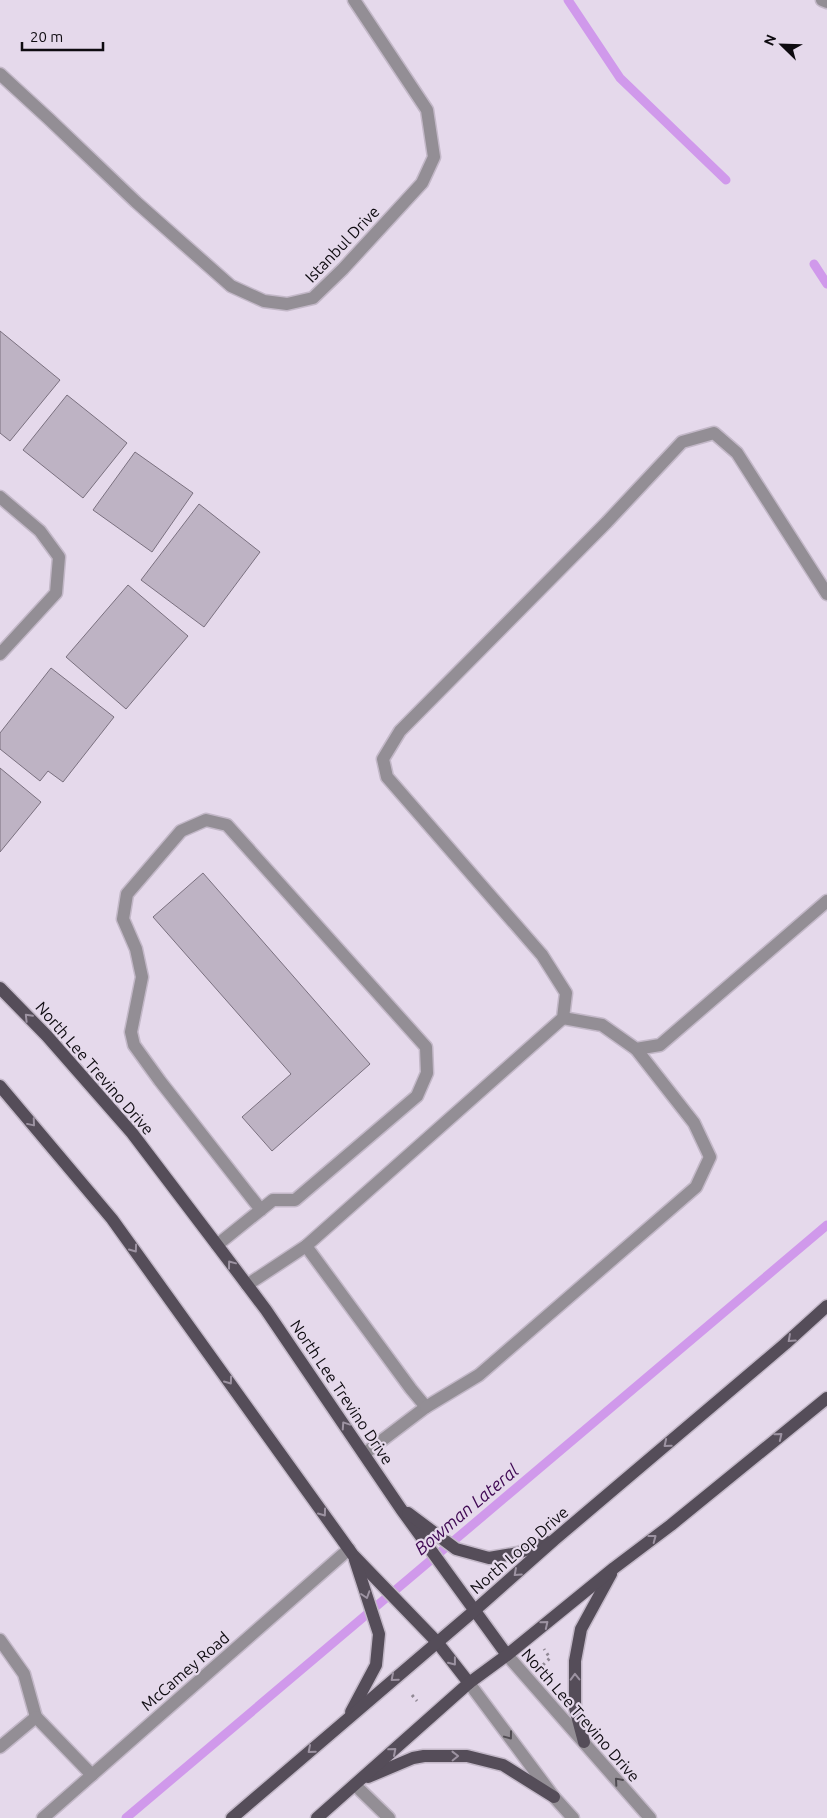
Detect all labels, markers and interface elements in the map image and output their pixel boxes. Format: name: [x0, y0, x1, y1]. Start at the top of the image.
scale bar: [22, 20, 104, 52]
north arrow: [757, 20, 807, 70]
text: 20 m: [30, 28, 63, 45]
text: N: [761, 32, 779, 48]
street label: Istanbul Drive: [301, 202, 383, 286]
street label: North Lee Trevino Drive: [32, 998, 158, 1138]
one-way arrow: [25, 1014, 34, 1023]
one-way arrow: [26, 1117, 35, 1126]
one-way arrow: [128, 1243, 137, 1253]
one-way arrow: [229, 1261, 237, 1270]
street label: North Lee Trevino Drive: [287, 1316, 397, 1468]
one-way arrow: [788, 1333, 797, 1342]
one-way arrow: [223, 1376, 232, 1385]
one-way arrow: [342, 1421, 351, 1431]
one-way arrow: [774, 1433, 783, 1442]
one-way arrow: [664, 1438, 673, 1447]
water label: Bowman Lateral: [410, 1460, 522, 1558]
street label: North Loop Drive: [466, 1503, 572, 1597]
one-way arrow: [317, 1508, 327, 1517]
one-way arrow: [647, 1536, 656, 1544]
one-way arrow: [514, 1567, 523, 1576]
one-way arrow: [360, 1590, 370, 1598]
one-way arrow: [539, 1622, 548, 1630]
street label: McCamey Road: [137, 1628, 233, 1714]
street label: North Lee Trevino Drive: [518, 1645, 644, 1785]
one-way arrow: [447, 1657, 456, 1666]
one-way arrow: [391, 1673, 400, 1681]
one-way arrow: [570, 1673, 580, 1680]
one-way arrow: [503, 1730, 512, 1740]
one-way arrow: [308, 1745, 317, 1753]
one-way arrow: [388, 1748, 397, 1757]
one-way arrow: [452, 1751, 460, 1761]
one-way arrow: [615, 1778, 624, 1787]

